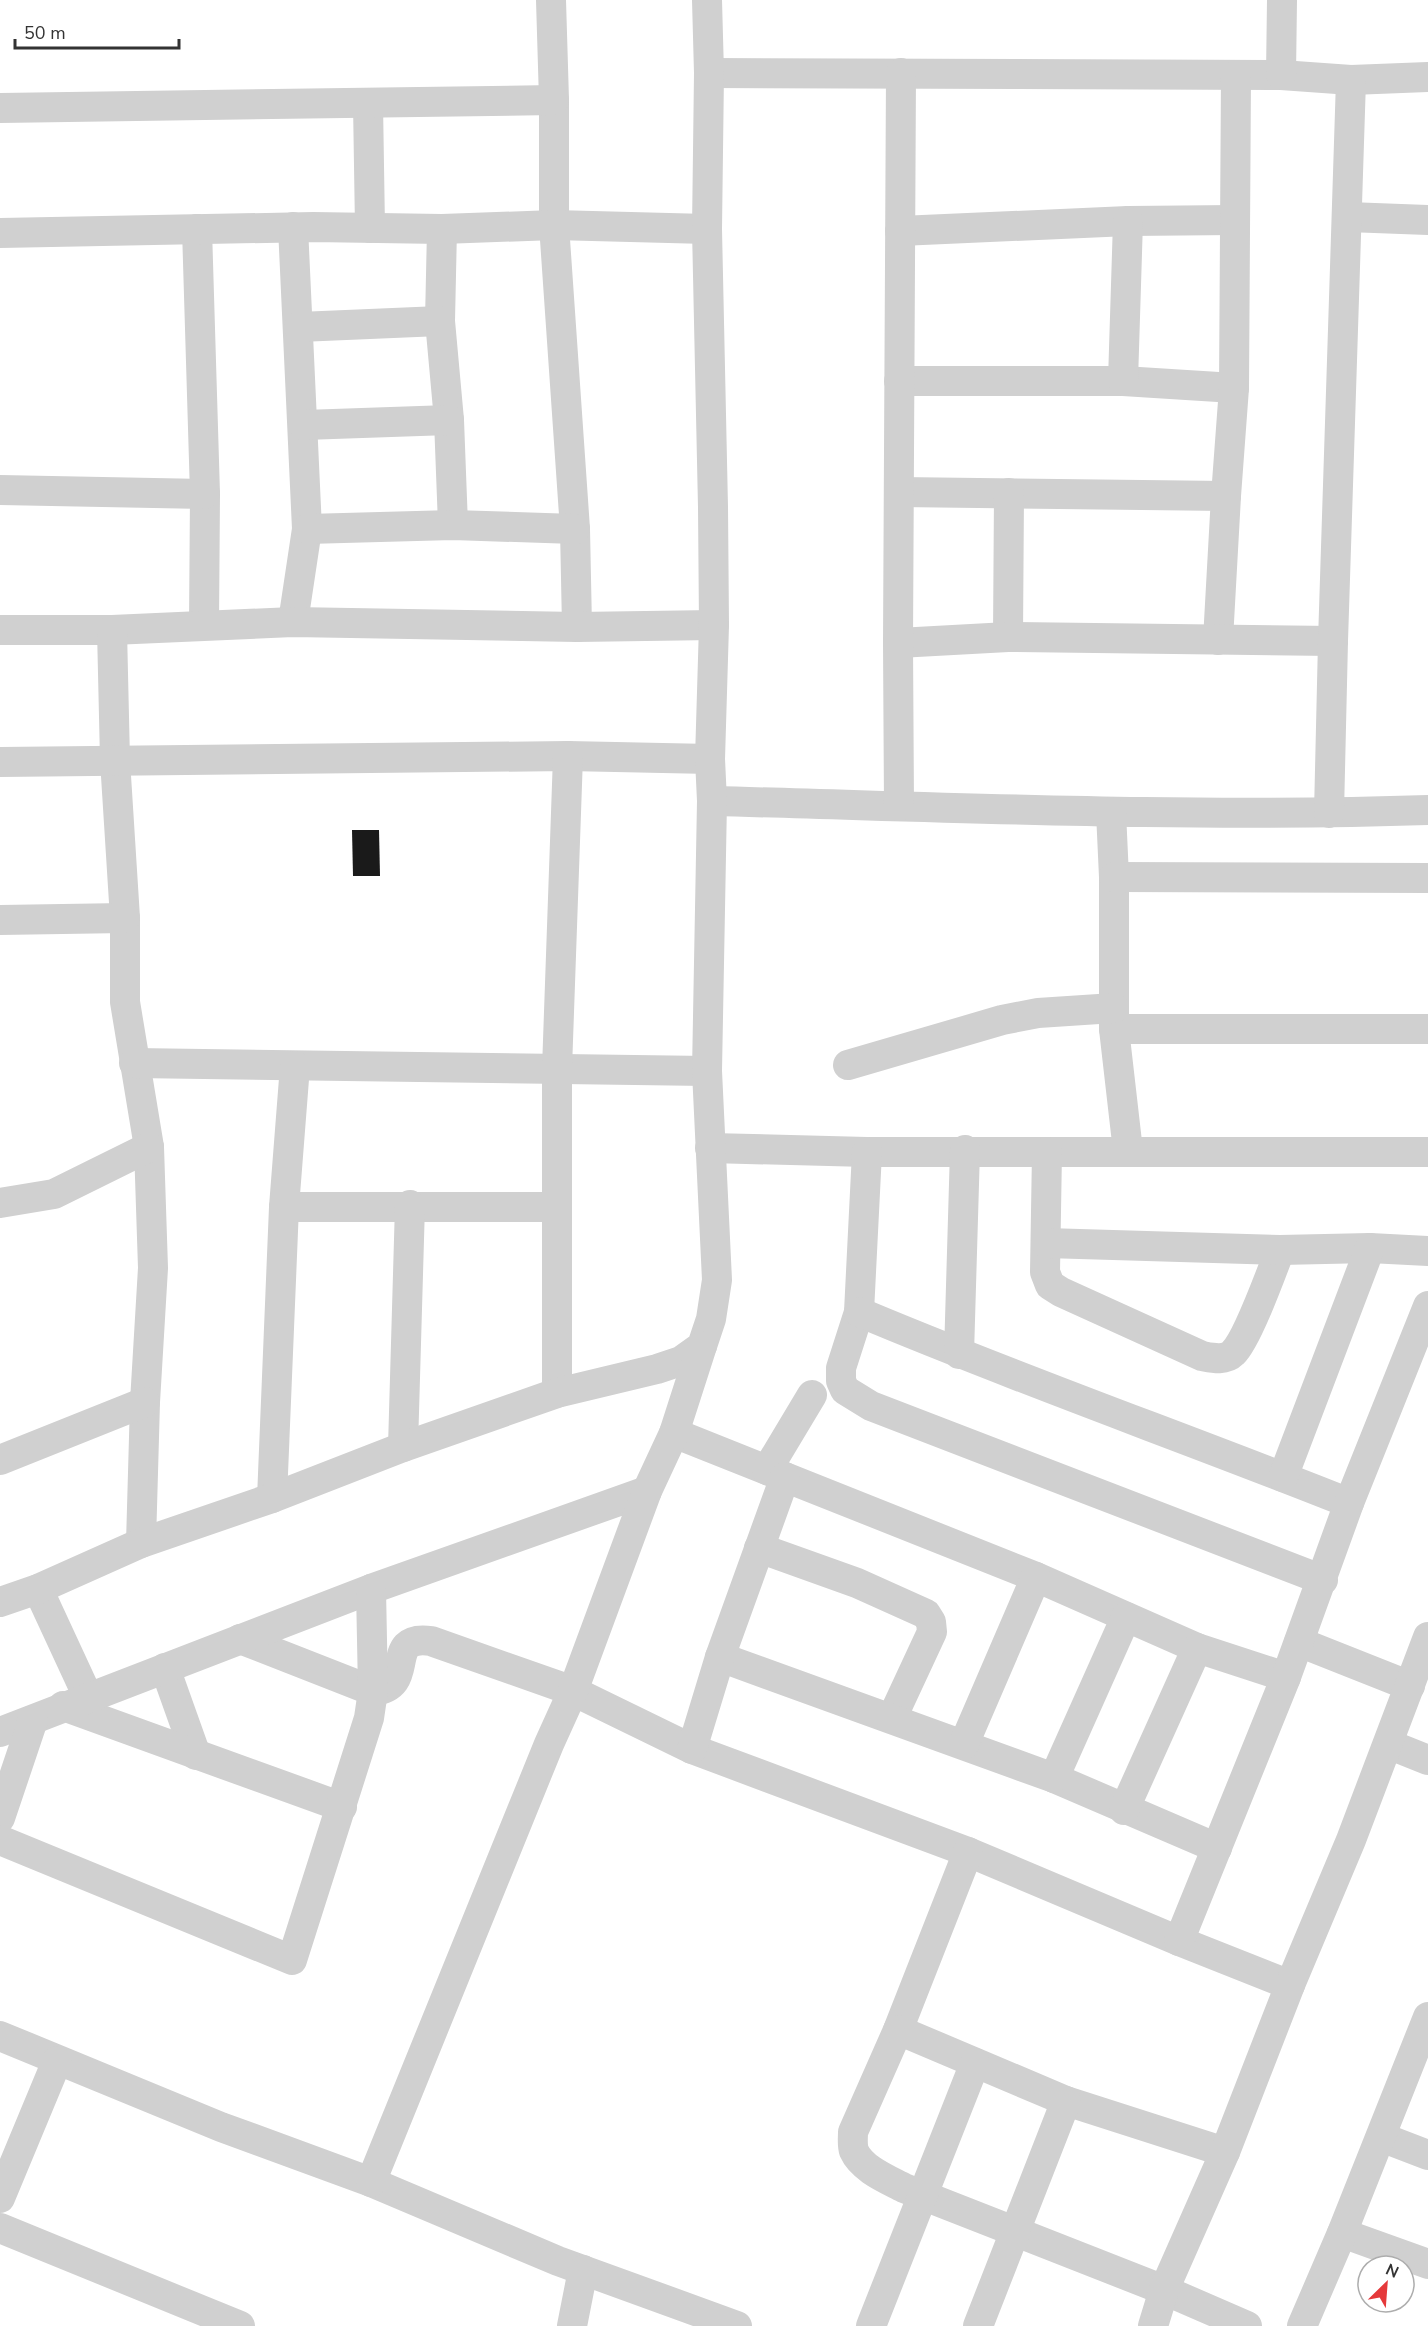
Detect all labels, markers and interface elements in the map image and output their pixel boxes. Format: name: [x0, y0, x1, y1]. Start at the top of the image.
scale bar: [15, 12, 178, 50]
text: 50 m: [24, 21, 66, 45]
north arrow: [1356, 2254, 1416, 2314]
text: N: [1382, 2259, 1402, 2284]

